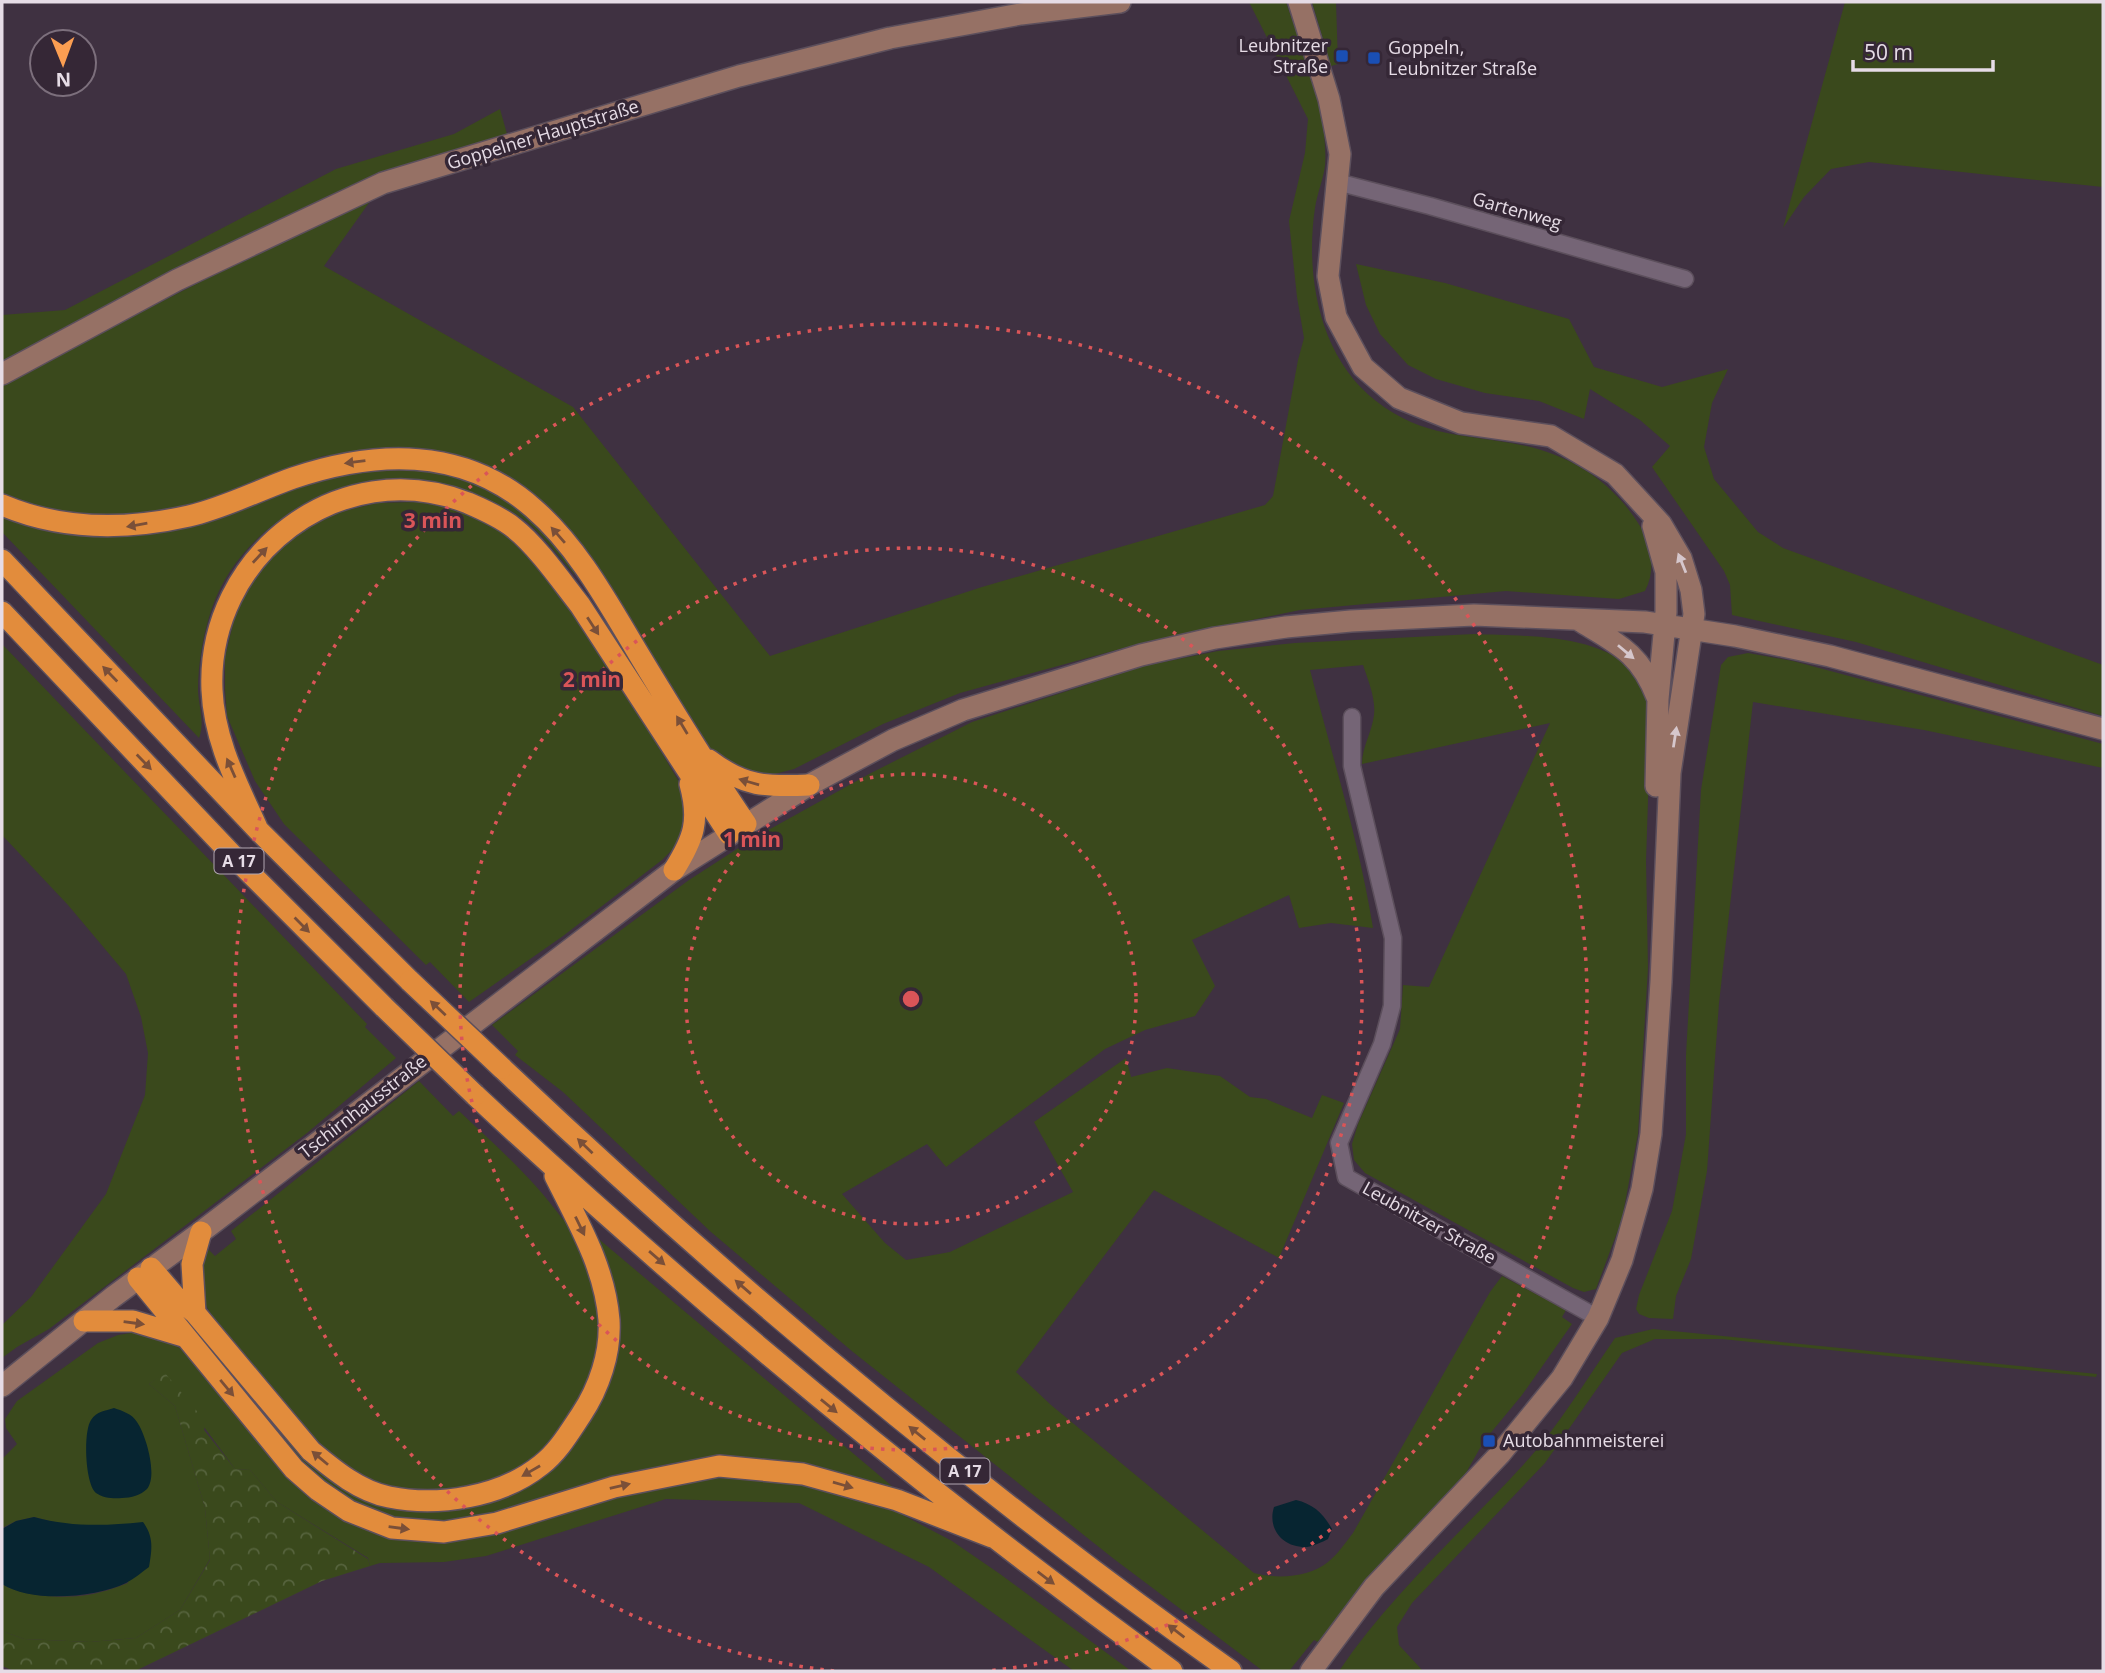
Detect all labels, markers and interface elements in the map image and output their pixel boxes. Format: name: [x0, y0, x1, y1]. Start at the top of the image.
north arrow: [28, 28, 98, 98]
scale bar: [1853, 28, 1993, 72]
place label: Leubnitzer Straße: [1239, 33, 1329, 78]
place label: Goppeln, Leubnitzer Straße: [1388, 35, 1537, 80]
text: 50 m: [1864, 38, 1913, 66]
marker: Leubnitzer Straße: [1334, 48, 1350, 64]
marker: Goppeln, Leubnitzer Straße: [1366, 50, 1382, 66]
text: N: [55, 67, 71, 93]
street label: Goppelner Hauptstraße: [444, 93, 641, 175]
street label: Gartenweg: [1470, 186, 1565, 234]
one-way arrow: [343, 457, 365, 468]
text: 3 min: [404, 506, 462, 534]
one-way arrow: [126, 520, 148, 531]
one-way arrow: [550, 526, 566, 544]
one-way arrow: [252, 546, 268, 564]
one-way arrow: [1676, 552, 1687, 573]
one-way arrow: [587, 616, 600, 636]
one-way arrow: [1617, 644, 1635, 659]
text: 2 min: [563, 665, 621, 693]
one-way arrow: [102, 666, 118, 683]
one-way arrow: [675, 716, 688, 735]
one-way arrow: [1670, 726, 1681, 748]
one-way arrow: [135, 753, 152, 770]
one-way arrow: [225, 758, 237, 778]
one-way arrow: [738, 776, 760, 787]
text: 1 min: [723, 825, 781, 853]
road number: A 17: [215, 848, 264, 874]
one-way arrow: [294, 916, 311, 933]
centre of rings: [899, 987, 923, 1011]
one-way arrow: [430, 1000, 447, 1016]
street label: Tschirnhausstraße: [294, 1049, 431, 1164]
one-way arrow: [577, 1139, 594, 1155]
street label: Leubnitzer Straße: [1358, 1175, 1501, 1269]
one-way arrow: [574, 1216, 585, 1236]
one-way arrow: [648, 1250, 665, 1265]
one-way arrow: [734, 1279, 752, 1295]
one-way arrow: [123, 1318, 145, 1329]
one-way arrow: [219, 1379, 235, 1397]
one-way arrow: [820, 1399, 838, 1414]
one-way arrow: [909, 1425, 927, 1440]
place label: Autobahnmeisterei: [1503, 1428, 1664, 1452]
marker: Autobahnmeisterei: [1481, 1433, 1497, 1449]
one-way arrow: [311, 1451, 328, 1466]
road number: A 17: [940, 1458, 990, 1484]
one-way arrow: [521, 1465, 540, 1477]
one-way arrow: [609, 1480, 631, 1491]
one-way arrow: [833, 1481, 854, 1491]
one-way arrow: [388, 1522, 410, 1533]
one-way arrow: [1037, 1570, 1055, 1584]
one-way arrow: [1167, 1624, 1185, 1638]

